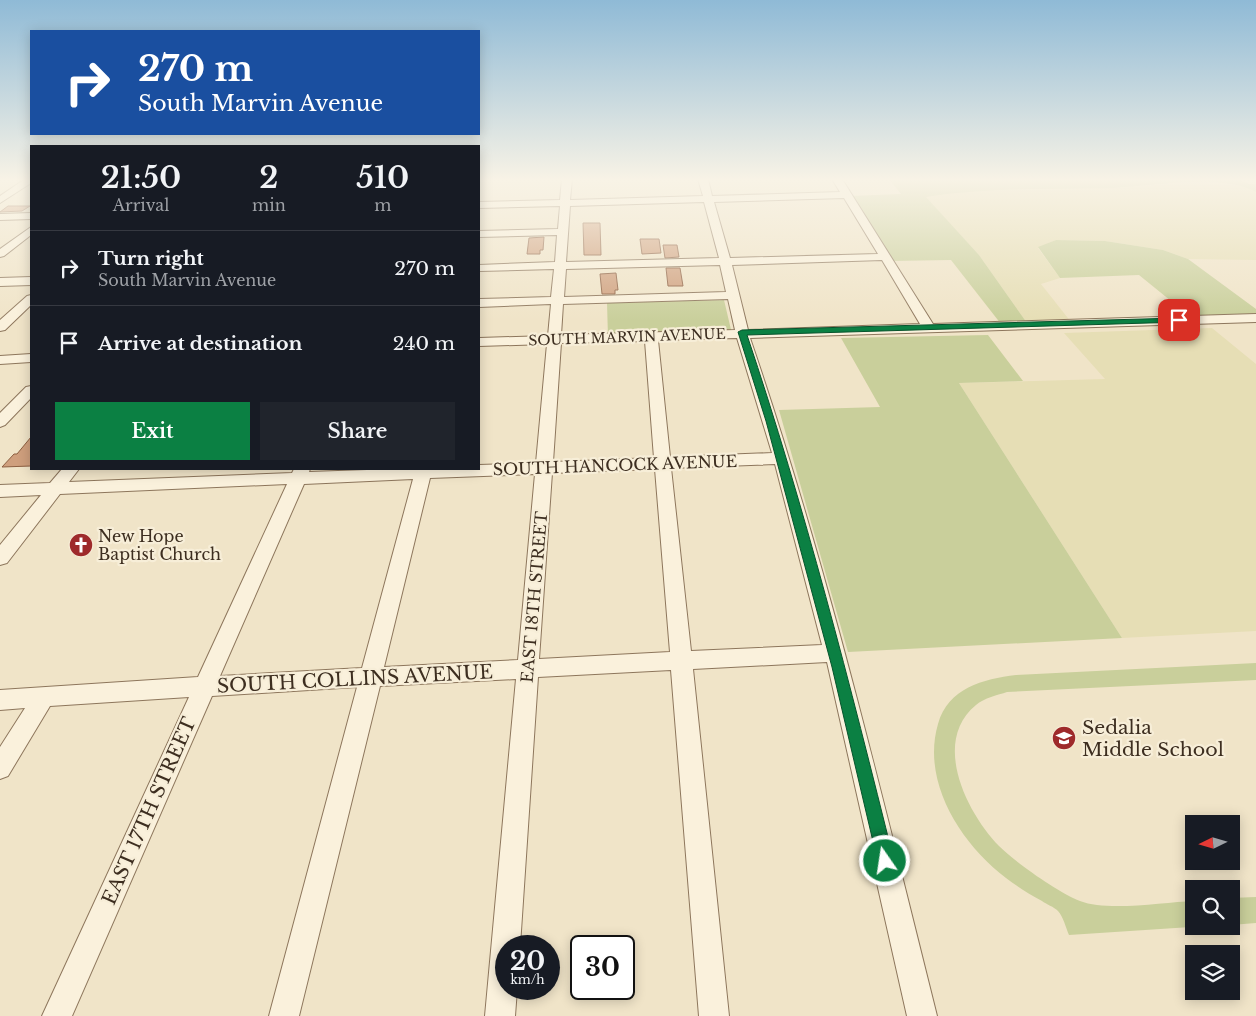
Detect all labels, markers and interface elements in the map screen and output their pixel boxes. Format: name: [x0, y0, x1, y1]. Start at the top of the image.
text: 270 m: [138, 47, 253, 90]
icon: right: [55, 50, 120, 115]
text: South Marvin Avenue: [138, 90, 383, 117]
text: 21:50: [101, 159, 181, 196]
text: 2: [259, 159, 278, 196]
text: 510: [356, 159, 409, 196]
text: Arrival: [113, 195, 169, 215]
text: min: [252, 195, 286, 215]
text: m: [374, 195, 391, 215]
text: Turn right: [98, 247, 204, 270]
icon: right: [55, 254, 83, 282]
text: 270 m: [394, 257, 455, 280]
text: South Marvin Avenue: [98, 270, 276, 290]
pin: [1158, 299, 1200, 341]
icon: arrive: [1165, 306, 1193, 334]
street label: SOUTH MARVIN AVENUE: [528, 325, 726, 349]
icon: arrive: [55, 329, 83, 357]
text: Arrive at destination: [98, 332, 302, 355]
text: 240 m: [393, 332, 455, 355]
button: Exit: [55, 402, 250, 460]
button: Share: [260, 402, 455, 460]
street label: SOUTH HANCOCK AVENUE: [492, 451, 738, 479]
street label: EAST 18TH STREET: [517, 510, 551, 684]
place label: New Hope Baptist Church: [98, 526, 221, 564]
church icon: New Hope Baptist Church: [68, 532, 94, 558]
street label: SOUTH COLLINS AVENUE: [216, 660, 494, 698]
street label: EAST 17TH STREET: [97, 714, 201, 908]
place label: Sedalia Middle School: [1082, 716, 1224, 761]
school or university icon: Sedalia Middle School: [1051, 725, 1077, 751]
north arrow: [1185, 815, 1240, 870]
map controls: [1185, 815, 1240, 1000]
position arrow: [858, 834, 910, 886]
button: search: [1185, 880, 1240, 935]
speed limit sign: 30: [570, 935, 635, 1000]
button: layers: [1185, 945, 1240, 1000]
text: 20: [510, 946, 545, 977]
text: km/h: [510, 972, 545, 987]

